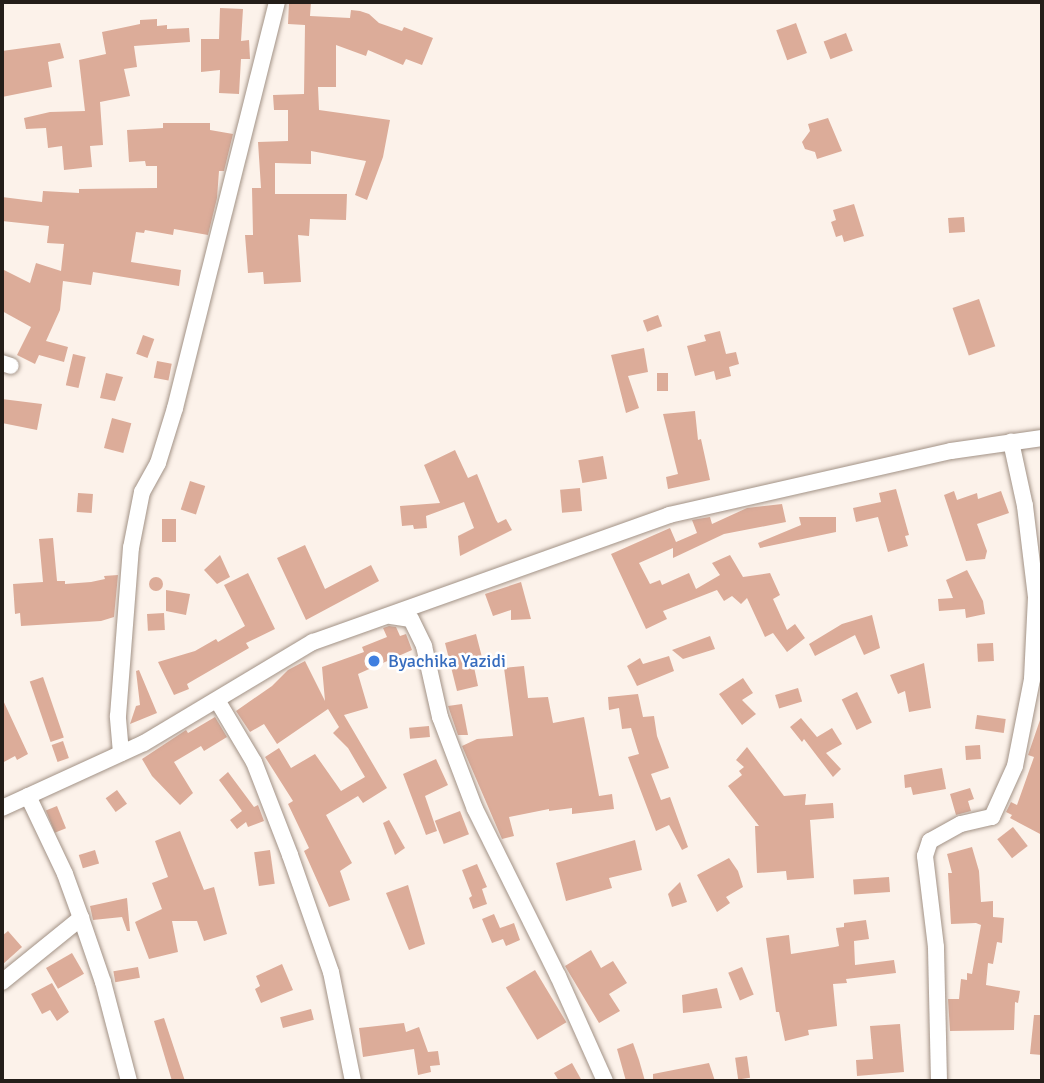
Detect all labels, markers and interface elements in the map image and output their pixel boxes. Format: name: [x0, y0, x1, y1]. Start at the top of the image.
place label: Byachika Yazidi: [388, 650, 506, 672]
marker: Byachika Yazidi: [366, 653, 382, 669]

